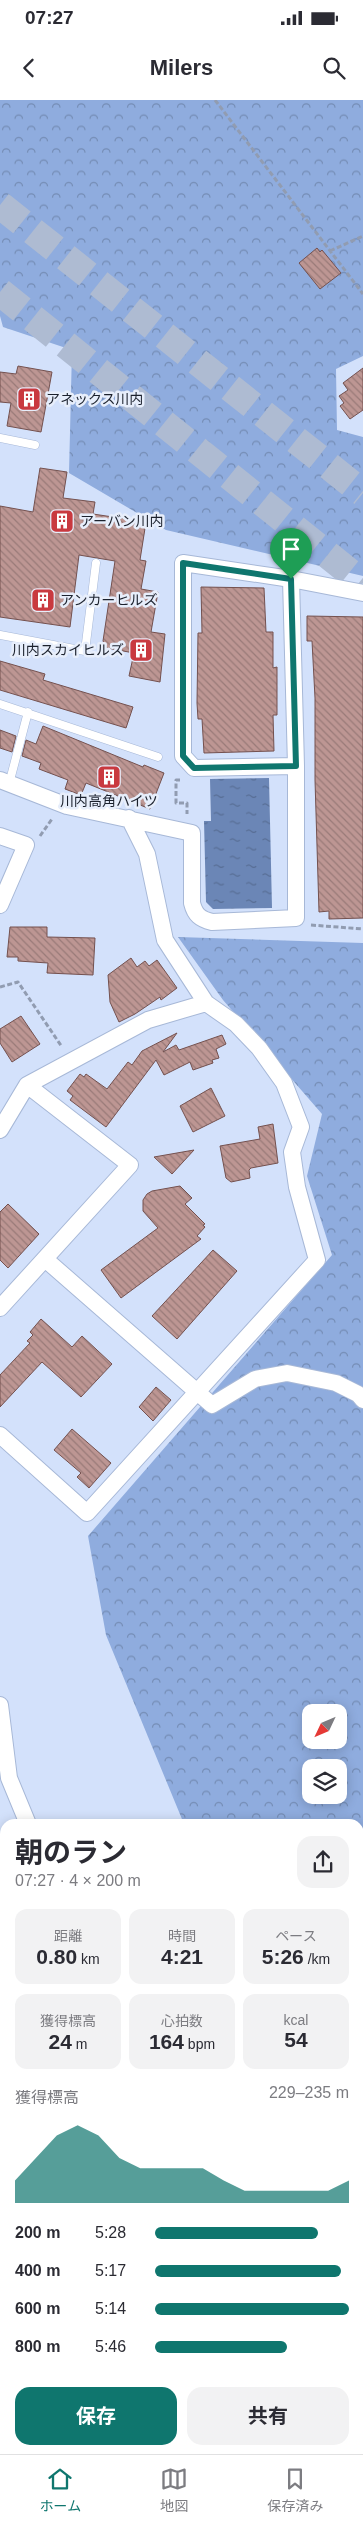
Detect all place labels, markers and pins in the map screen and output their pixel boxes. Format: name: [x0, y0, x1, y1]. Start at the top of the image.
building icon: アネックス川内: [16, 386, 42, 412]
place label: アネックス川内: [46, 391, 144, 407]
building icon: アーバン川内: [49, 508, 75, 534]
place label: アーバン川内: [80, 513, 164, 529]
pin: [270, 528, 312, 579]
building icon: アンカーヒルズ: [30, 587, 56, 613]
place label: アンカーヒルズ: [60, 592, 157, 608]
building icon: 川内スカイヒルズ: [128, 637, 154, 663]
place label: 川内スカイヒルズ: [12, 642, 124, 658]
building icon: 川内高角ハイツ: [96, 764, 122, 790]
place label: 川内高角ハイツ: [60, 793, 158, 809]

